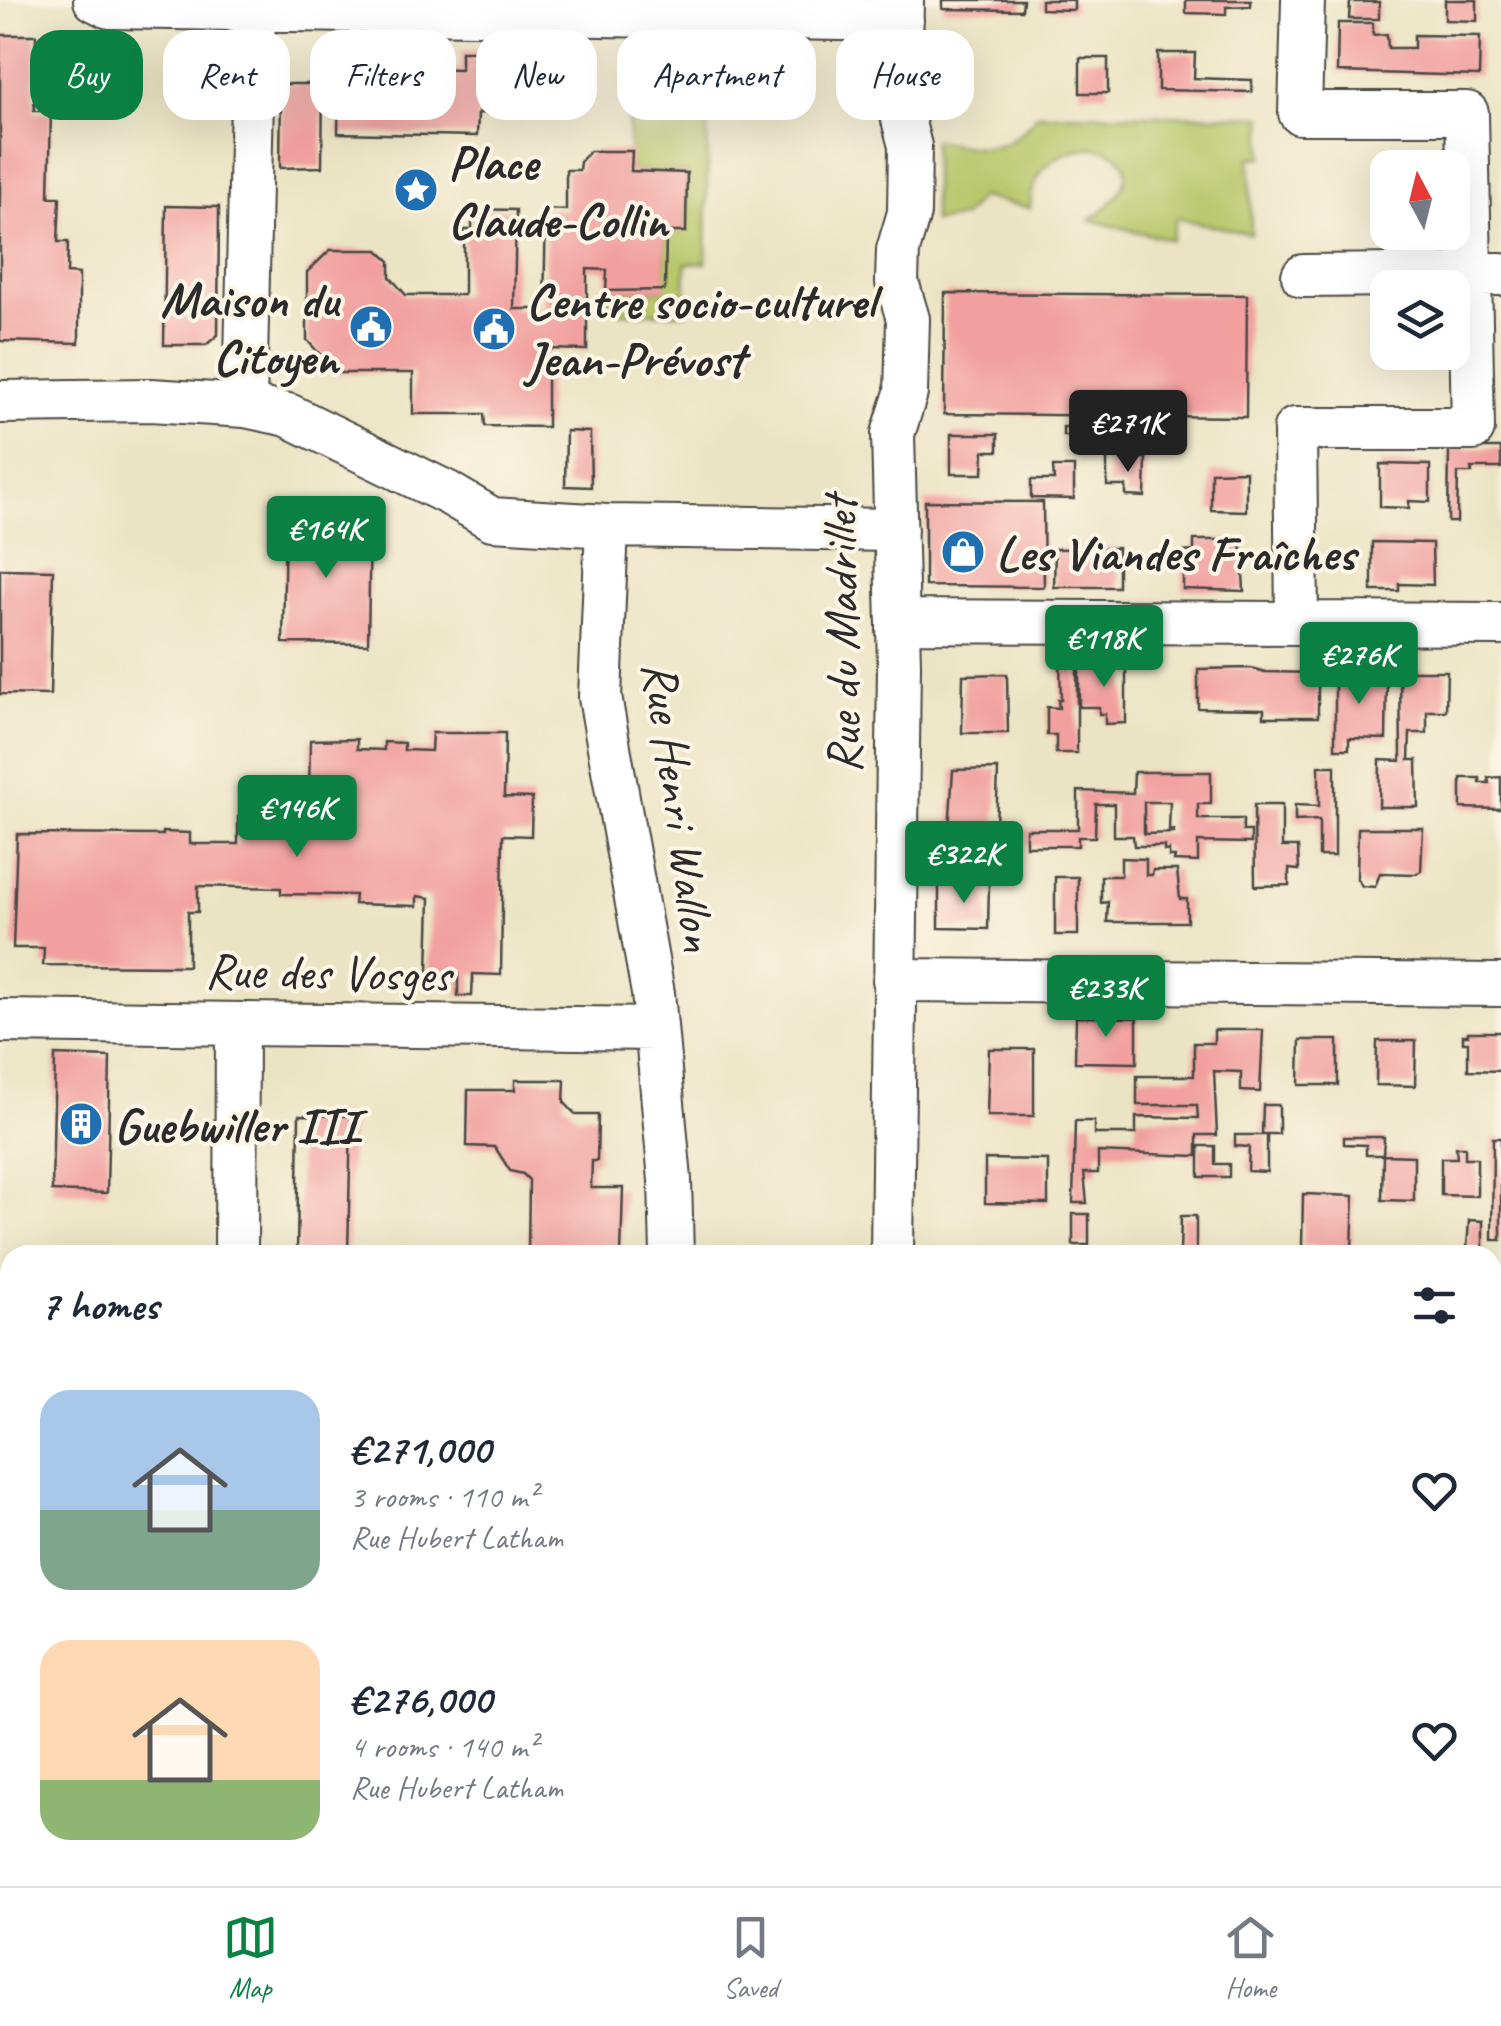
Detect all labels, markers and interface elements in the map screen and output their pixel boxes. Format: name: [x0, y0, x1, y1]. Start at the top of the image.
chip: Buy: [30, 30, 143, 120]
chip: Rent: [163, 30, 290, 120]
chip: Filters: [310, 30, 456, 120]
chip: New: [476, 30, 597, 120]
chip: Apartment: [617, 30, 816, 120]
chip: House: [836, 30, 974, 120]
place label: Place Claude-Collin: [448, 131, 670, 252]
north arrow: [1370, 150, 1470, 250]
map controls: [1370, 150, 1470, 370]
place icon: Place Claude-Collin: [393, 167, 439, 213]
place label: Maison du Citoyen: [160, 268, 341, 389]
place label: Centre socio-culturel Jean-Prévost: [523, 270, 884, 391]
button: layers: [1370, 270, 1470, 370]
public building icon: Maison du Citoyen: [348, 304, 394, 350]
public building icon: Centre socio-culturel Jean-Prévost: [471, 306, 517, 352]
pin: €271K: [1058, 390, 1198, 475]
text: €271K: [1091, 402, 1165, 443]
street label: Rue du Madrillet: [807, 489, 875, 774]
pin: €164K: [256, 496, 396, 581]
text: €164K: [289, 508, 363, 549]
place label: Les Viandes Fraîches: [996, 522, 1359, 585]
shop icon: Les Viandes Fraîches: [940, 529, 986, 575]
pin: €118K: [1034, 605, 1174, 690]
text: €118K: [1067, 617, 1141, 658]
pin: €276K: [1289, 622, 1429, 707]
text: €276K: [1322, 634, 1396, 675]
street label: Rue Henri Wallon: [628, 657, 731, 956]
pin: €146K: [227, 775, 367, 860]
text: €146K: [260, 787, 334, 828]
pin: €322K: [894, 821, 1034, 906]
text: €322K: [927, 833, 1001, 874]
street label: Rue des Vosges: [204, 939, 455, 1006]
pin: €233K: [1036, 955, 1176, 1040]
text: €233K: [1069, 967, 1143, 1008]
place label: Guebwiller III: [114, 1094, 368, 1157]
building icon: Guebwiller III: [58, 1101, 104, 1147]
icon: filters: [1407, 1278, 1462, 1333]
text: 7 homes: [40, 1279, 158, 1332]
text: €271,000: [350, 1423, 490, 1476]
icon: home: [120, 1430, 240, 1550]
icon: heart: [1407, 1463, 1462, 1518]
text: 3 rooms · 110 m²: [350, 1476, 537, 1517]
text: Rue Hubert Latham: [350, 1517, 563, 1558]
text: €276,000: [350, 1673, 491, 1726]
icon: home: [120, 1680, 240, 1800]
icon: heart: [1407, 1713, 1462, 1768]
text: 4 rooms · 140 m²: [350, 1726, 537, 1767]
text: Rue Hubert Latham: [350, 1767, 563, 1808]
tab: Map: [223, 1910, 278, 2005]
tab: Saved: [723, 1910, 778, 2005]
tab: Home: [1223, 1910, 1278, 2005]

